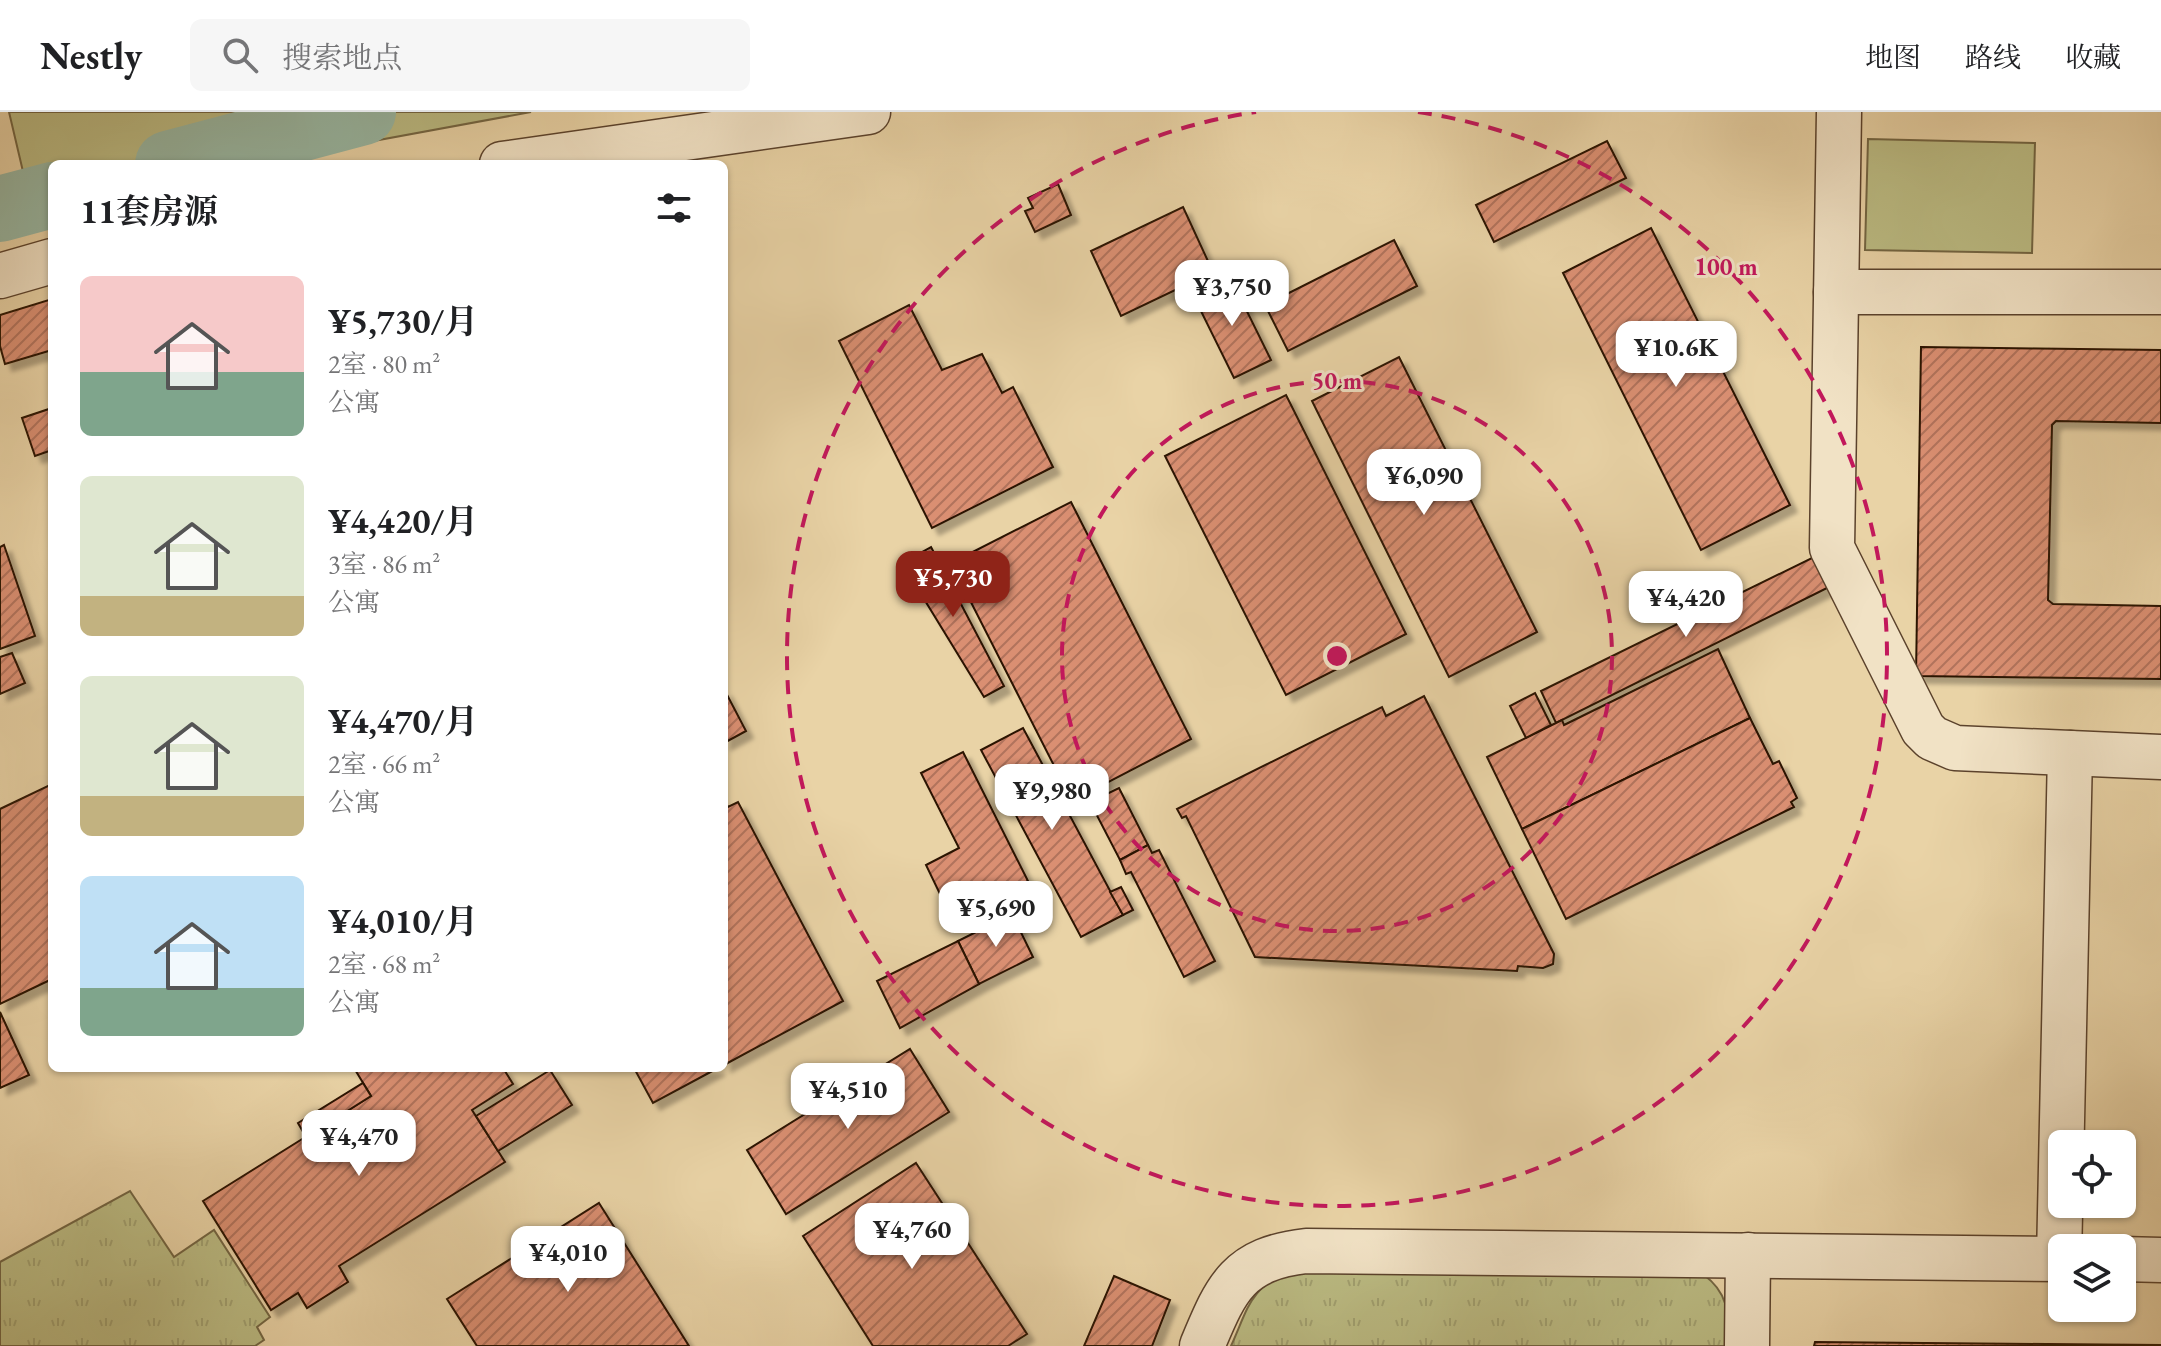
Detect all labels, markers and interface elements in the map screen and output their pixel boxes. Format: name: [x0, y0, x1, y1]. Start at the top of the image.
search box: [190, 19, 750, 91]
text: Nestly: [40, 31, 142, 80]
icon: search: [218, 33, 262, 77]
text: 搜索地点: [282, 38, 402, 77]
text: 地图: [1865, 39, 1921, 75]
text: 路线: [1965, 39, 2021, 75]
text: 收藏: [2065, 39, 2121, 75]
icon: filters: [652, 186, 696, 230]
text: 11套房源: [80, 189, 218, 233]
text: 100 m: [1694, 251, 1758, 282]
pin: ¥3,750: [1167, 260, 1297, 328]
text: ¥3,750: [1193, 269, 1271, 303]
text: ¥5,730/月: [328, 299, 478, 343]
icon: home: [144, 308, 240, 404]
pin: ¥10.6K: [1611, 321, 1741, 389]
text: ¥10.6K: [1634, 330, 1718, 364]
text: 2室 · 80 m²: [328, 347, 440, 381]
text: 50 m: [1312, 365, 1362, 396]
text: 公寓: [328, 385, 380, 419]
pin: ¥6,090: [1359, 449, 1489, 517]
text: ¥6,090: [1385, 458, 1463, 492]
text: ¥4,420/月: [328, 499, 478, 543]
icon: home: [144, 508, 240, 604]
text: 3室 · 86 m²: [328, 547, 440, 581]
pin: ¥5,730: [888, 551, 1018, 619]
text: ¥5,730: [914, 560, 992, 594]
pin: ¥4,420: [1621, 571, 1751, 639]
text: ¥4,420: [1647, 580, 1725, 614]
text: 公寓: [328, 585, 380, 619]
centre of rings: [1323, 642, 1351, 670]
text: ¥4,470/月: [328, 699, 478, 743]
icon: home: [144, 708, 240, 804]
text: 2室 · 66 m²: [328, 747, 440, 781]
pin: ¥9,980: [987, 764, 1117, 832]
text: ¥9,980: [1013, 773, 1091, 807]
text: 公寓: [328, 785, 380, 819]
pin: ¥5,690: [931, 881, 1061, 949]
text: ¥5,690: [957, 890, 1035, 924]
text: ¥4,010/月: [328, 899, 478, 943]
icon: home: [144, 908, 240, 1004]
text: 2室 · 68 m²: [328, 947, 440, 981]
text: 公寓: [328, 985, 380, 1019]
pin: ¥4,510: [783, 1063, 913, 1131]
text: ¥4,510: [809, 1072, 887, 1106]
pin: ¥4,470: [294, 1110, 424, 1178]
text: ¥4,470: [320, 1119, 398, 1153]
map controls: [2048, 1130, 2136, 1322]
button: locate: [2048, 1130, 2136, 1218]
pin: ¥4,760: [847, 1203, 977, 1271]
text: ¥4,760: [873, 1212, 951, 1246]
pin: ¥4,010: [503, 1226, 633, 1294]
button: layers: [2048, 1234, 2136, 1322]
text: ¥4,010: [529, 1235, 607, 1269]

